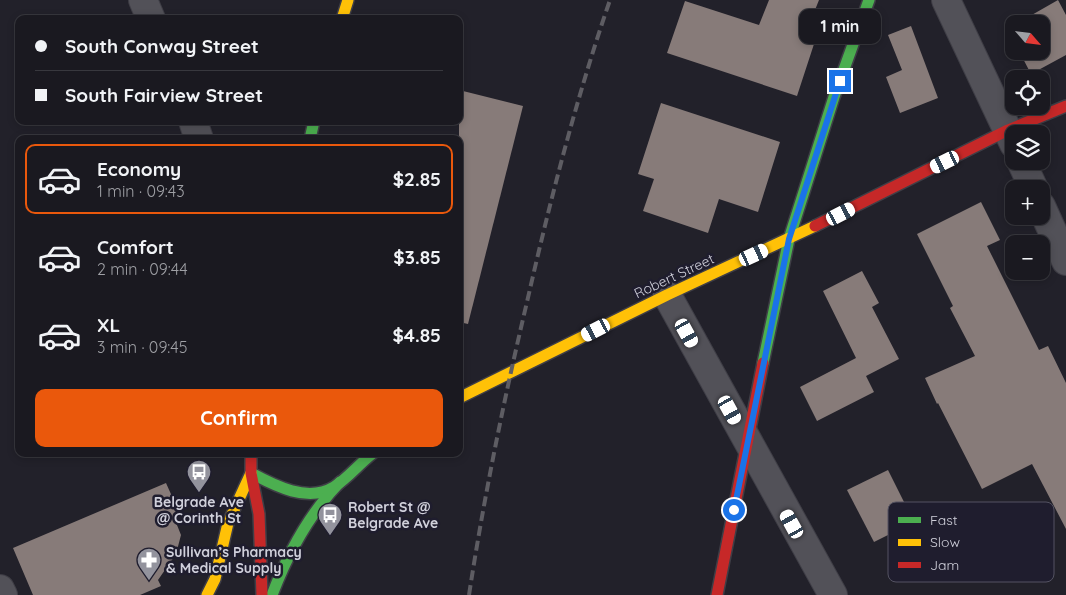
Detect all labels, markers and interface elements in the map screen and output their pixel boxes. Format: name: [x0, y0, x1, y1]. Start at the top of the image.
callout: 1 min: [799, 8, 881, 44]
north arrow: [1005, 15, 1050, 60]
map controls: [1005, 15, 1050, 280]
text: 1 min: [821, 16, 859, 36]
text: South Conway Street: [65, 34, 259, 58]
route end: [829, 70, 851, 92]
button: locate: [1005, 70, 1050, 115]
text: South Fairview Street: [65, 83, 263, 107]
button: layers: [1005, 125, 1050, 170]
car: [928, 149, 961, 175]
icon: car: [37, 157, 82, 202]
text: Economy: [97, 157, 181, 181]
text: $2.85: [393, 167, 441, 191]
button: +: [1005, 180, 1050, 225]
text: 1 min · 09:43: [97, 181, 185, 201]
car: [824, 201, 857, 227]
icon: car: [37, 235, 82, 280]
text: Comfort: [97, 235, 174, 259]
button: −: [1005, 235, 1050, 280]
car: [737, 242, 770, 268]
text: $3.85: [393, 245, 441, 269]
street label: Robert Street: [631, 249, 717, 302]
text: 2 min · 09:44: [97, 259, 188, 279]
icon: car: [37, 313, 82, 358]
text: XL: [97, 313, 120, 337]
car: [673, 316, 700, 350]
car: [579, 317, 612, 343]
text: $4.85: [392, 323, 441, 347]
text: 3 min · 09:45: [97, 337, 188, 357]
button: Confirm: [35, 389, 443, 447]
car: [716, 393, 743, 427]
bus stop icon: Belgrade Ave @ Corinth St: [186, 459, 212, 493]
place label: Belgrade Ave @ Corinth St: [154, 493, 244, 527]
place label: Robert St @ Belgrade Ave: [348, 498, 438, 532]
route start: [723, 499, 745, 521]
bus stop icon: Robert St @ Belgrade Ave: [317, 502, 343, 536]
legend: [888, 502, 1054, 582]
car: [778, 507, 805, 541]
text: Fast: [930, 511, 958, 529]
text: Slow: [930, 533, 960, 551]
place label: Sullivan’s Pharmacy & Medical Supply: [166, 543, 302, 577]
pharmacy icon: Sullivan’s Pharmacy & Medical Supply: [136, 547, 162, 581]
text: Jam: [930, 556, 959, 574]

